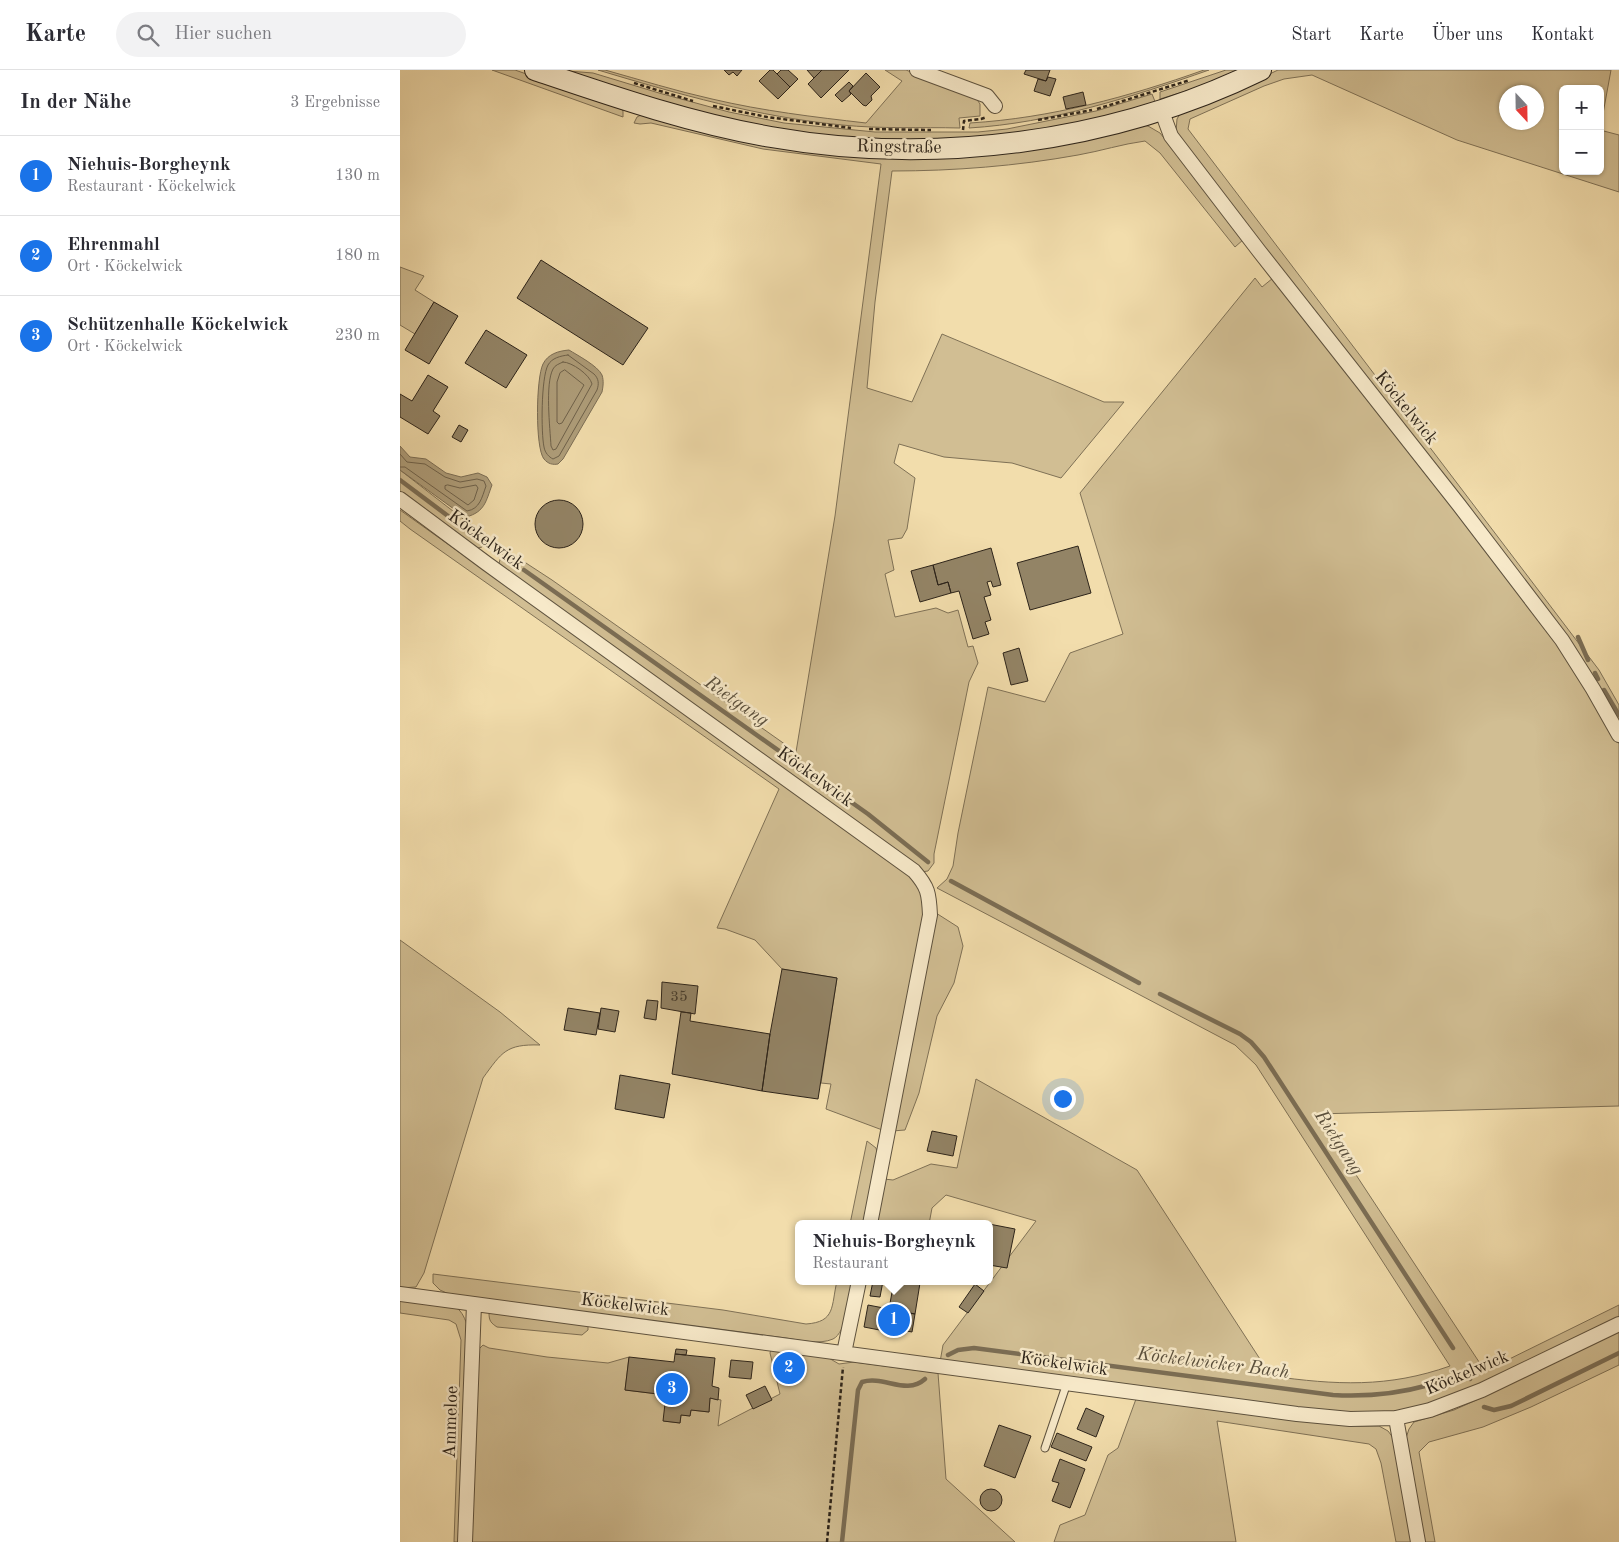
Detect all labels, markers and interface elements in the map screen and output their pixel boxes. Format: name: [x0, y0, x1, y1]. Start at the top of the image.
search box: [116, 12, 466, 57]
icon: search: [134, 21, 162, 49]
text: Karte: [25, 23, 86, 47]
text: Hier suchen: [174, 25, 272, 44]
text: Start: [1291, 26, 1331, 44]
text: Karte: [1359, 26, 1404, 44]
text: Über uns: [1432, 26, 1503, 44]
text: Kontakt: [1531, 26, 1594, 44]
north arrow: [1499, 85, 1544, 130]
map controls: [1559, 85, 1604, 175]
button: +: [1559, 85, 1604, 130]
text: In der Nähe: [20, 92, 131, 113]
text: 3 Ergebnisse: [290, 95, 380, 111]
button: −: [1559, 130, 1604, 175]
street label: Ringstraße: [856, 137, 942, 157]
text: Niehuis-Borgheynk: [67, 156, 231, 175]
text: 1: [31, 168, 41, 184]
text: 130 m: [335, 168, 380, 184]
text: Restaurant · Köckelwick: [67, 179, 236, 195]
text: Ehrenmahl: [67, 236, 160, 255]
text: 2: [31, 248, 41, 264]
text: 180 m: [335, 248, 380, 264]
text: Ort · Köckelwick: [67, 259, 183, 275]
text: Schützenhalle Köckelwick: [67, 316, 289, 335]
text: 3: [31, 328, 41, 344]
text: 230 m: [335, 328, 380, 344]
text: Ort · Köckelwick: [67, 339, 183, 355]
street label: Köckelwick: [1371, 368, 1441, 448]
street label: Köckelwick: [445, 507, 527, 573]
water label: Rietgang: [700, 673, 771, 731]
street label: Köckelwick: [774, 744, 856, 810]
house number: 35: [670, 990, 688, 1005]
your location: [1050, 1086, 1076, 1112]
water label: Rietgang: [1310, 1106, 1366, 1179]
popup: [795, 1220, 993, 1285]
text: Niehuis-Borgheynk: [812, 1233, 976, 1252]
text: Restaurant: [812, 1256, 889, 1272]
street label: Köckelwick: [580, 1291, 670, 1319]
pin: 1: [878, 1301, 910, 1339]
water label: Köckelwicker Bach: [1135, 1345, 1291, 1383]
street label: Köckelwick: [1423, 1347, 1511, 1399]
pin: 2: [773, 1349, 805, 1387]
street label: Köckelwick: [1019, 1349, 1109, 1379]
pin: 3: [656, 1370, 688, 1408]
street label: Ammeloe: [441, 1385, 461, 1459]

